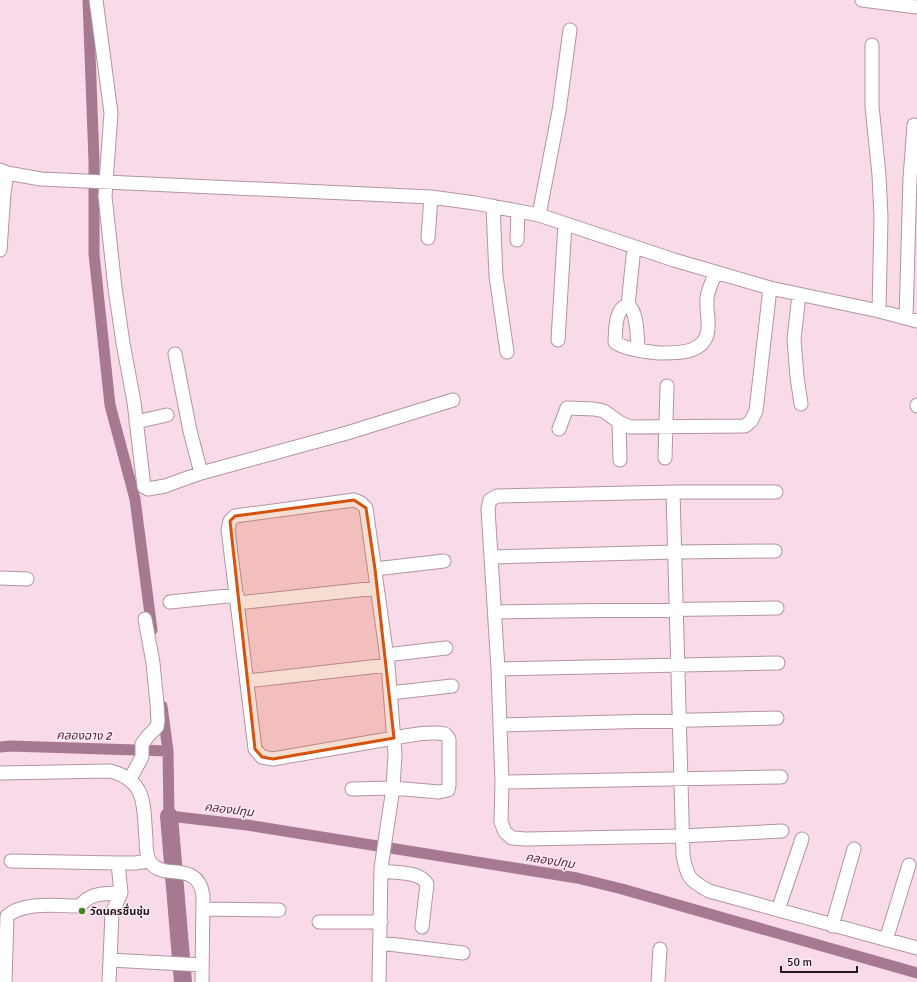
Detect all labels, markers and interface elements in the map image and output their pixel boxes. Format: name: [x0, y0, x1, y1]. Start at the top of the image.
water label: คลองฉาง 2: [56, 728, 113, 744]
water label: คลองปทุม: [204, 800, 256, 821]
water label: คลองปทุม: [524, 850, 577, 873]
place label: วัดนครชื่นชุ่ม: [90, 903, 150, 918]
marker: วัดนครชื่นชุ่ม: [77, 906, 87, 916]
scale bar: [781, 948, 857, 974]
text: 50 m: [787, 955, 812, 970]

